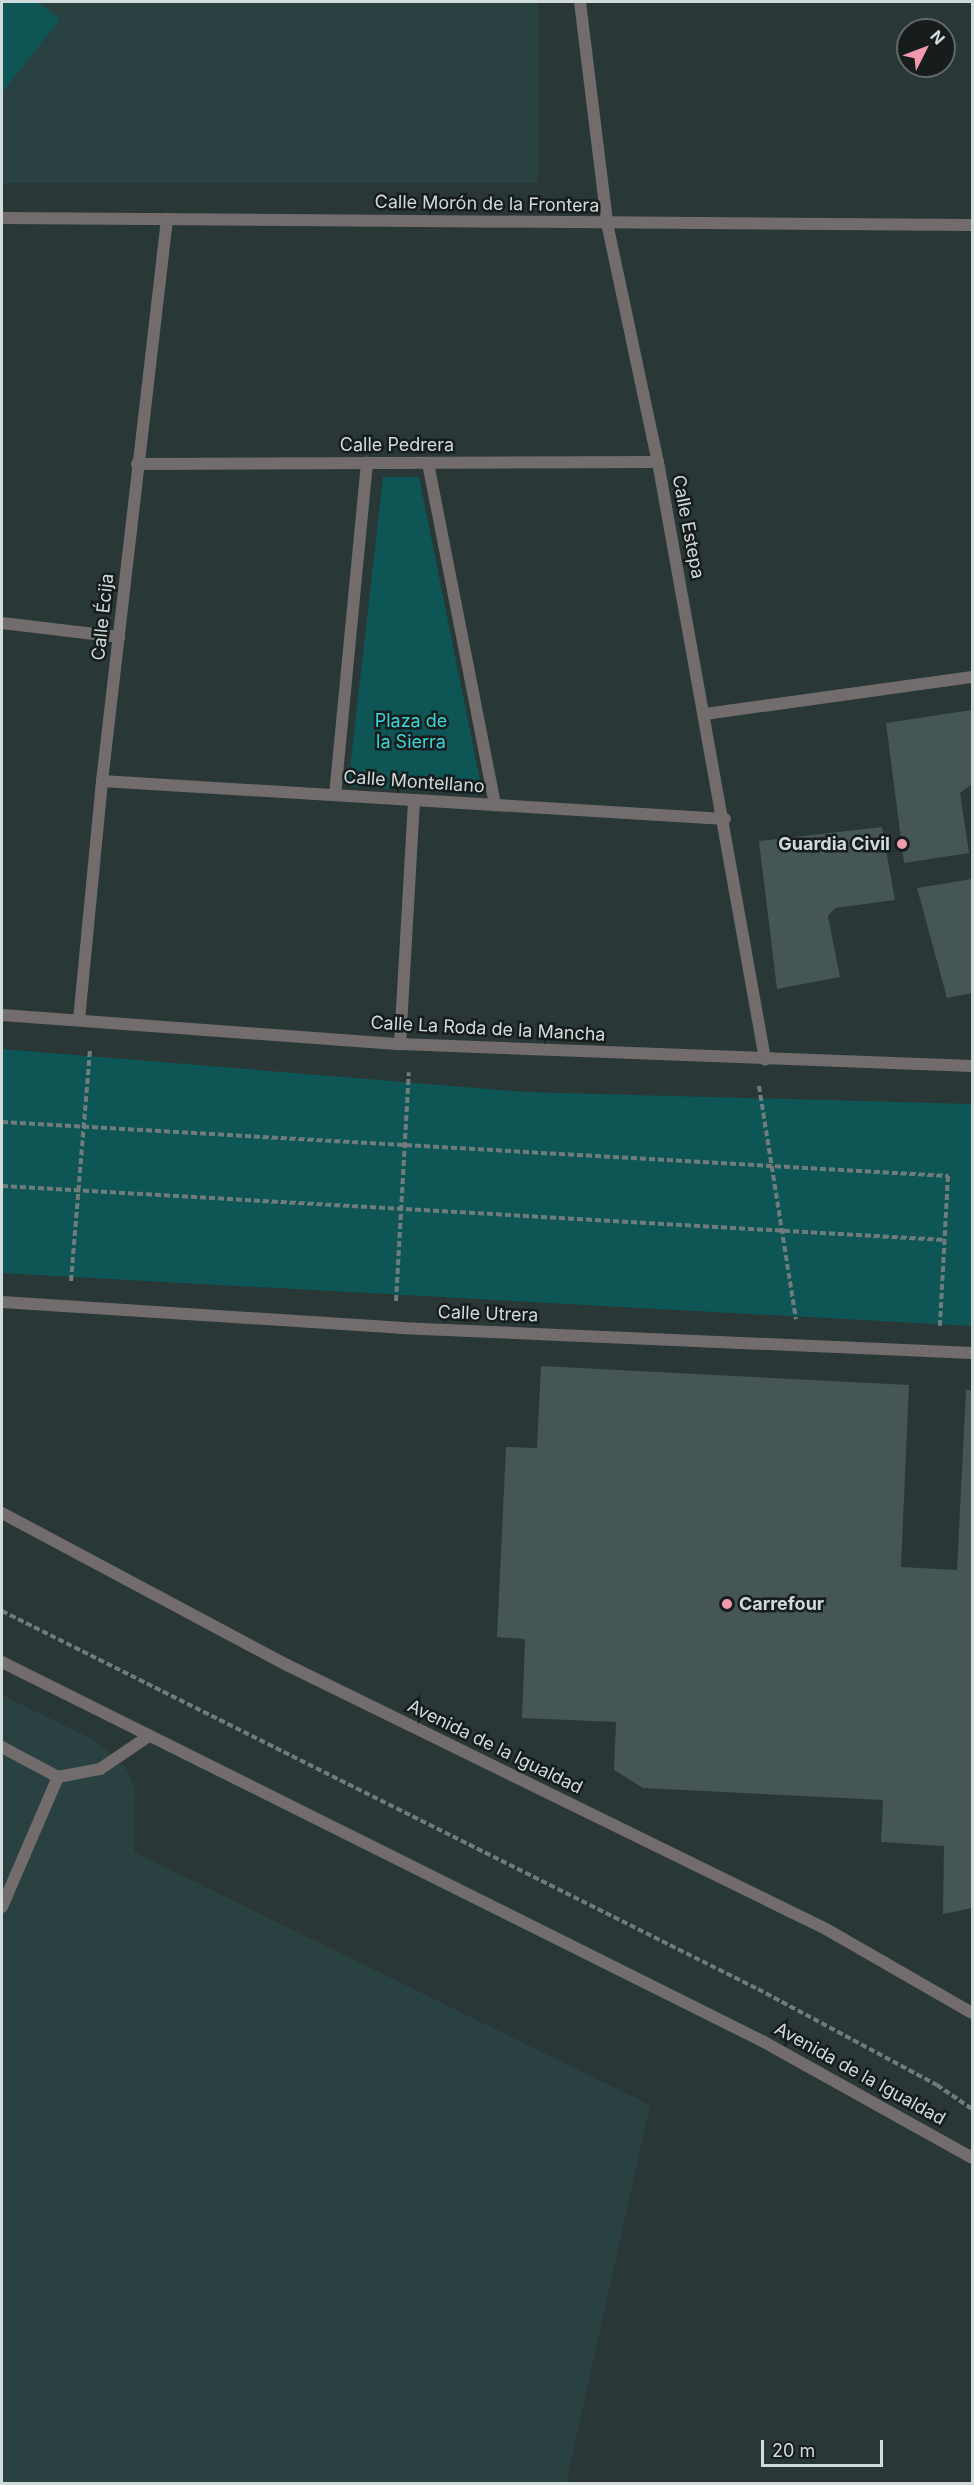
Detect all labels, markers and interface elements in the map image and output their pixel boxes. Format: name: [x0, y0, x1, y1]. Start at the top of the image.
north arrow: [896, 18, 956, 78]
text: N: [926, 26, 949, 49]
street label: Calle Morón de la Frontera: [374, 191, 600, 217]
street label: Calle Pedrera: [340, 434, 454, 456]
street label: Calle Estepa: [667, 473, 709, 581]
street label: Calle Écija: [88, 572, 118, 662]
park label: Plaza de la Sierra: [375, 711, 447, 754]
street label: Calle Montellano: [343, 766, 485, 798]
place label: Guardia Civil: [778, 833, 890, 855]
marker: Guardia Civil: [895, 837, 909, 851]
street label: Calle La Roda de la Mancha: [370, 1012, 606, 1046]
street label: Calle Utrera: [437, 1301, 539, 1327]
place label: Carrefour: [739, 1593, 824, 1615]
marker: Carrefour: [720, 1597, 734, 1611]
street label: Avenida de la Igualdad: [404, 1695, 586, 1799]
street label: Avenida de la Igualdad: [771, 2018, 949, 2130]
scale bar: [764, 2428, 886, 2466]
text: 20 m: [772, 2440, 815, 2461]

